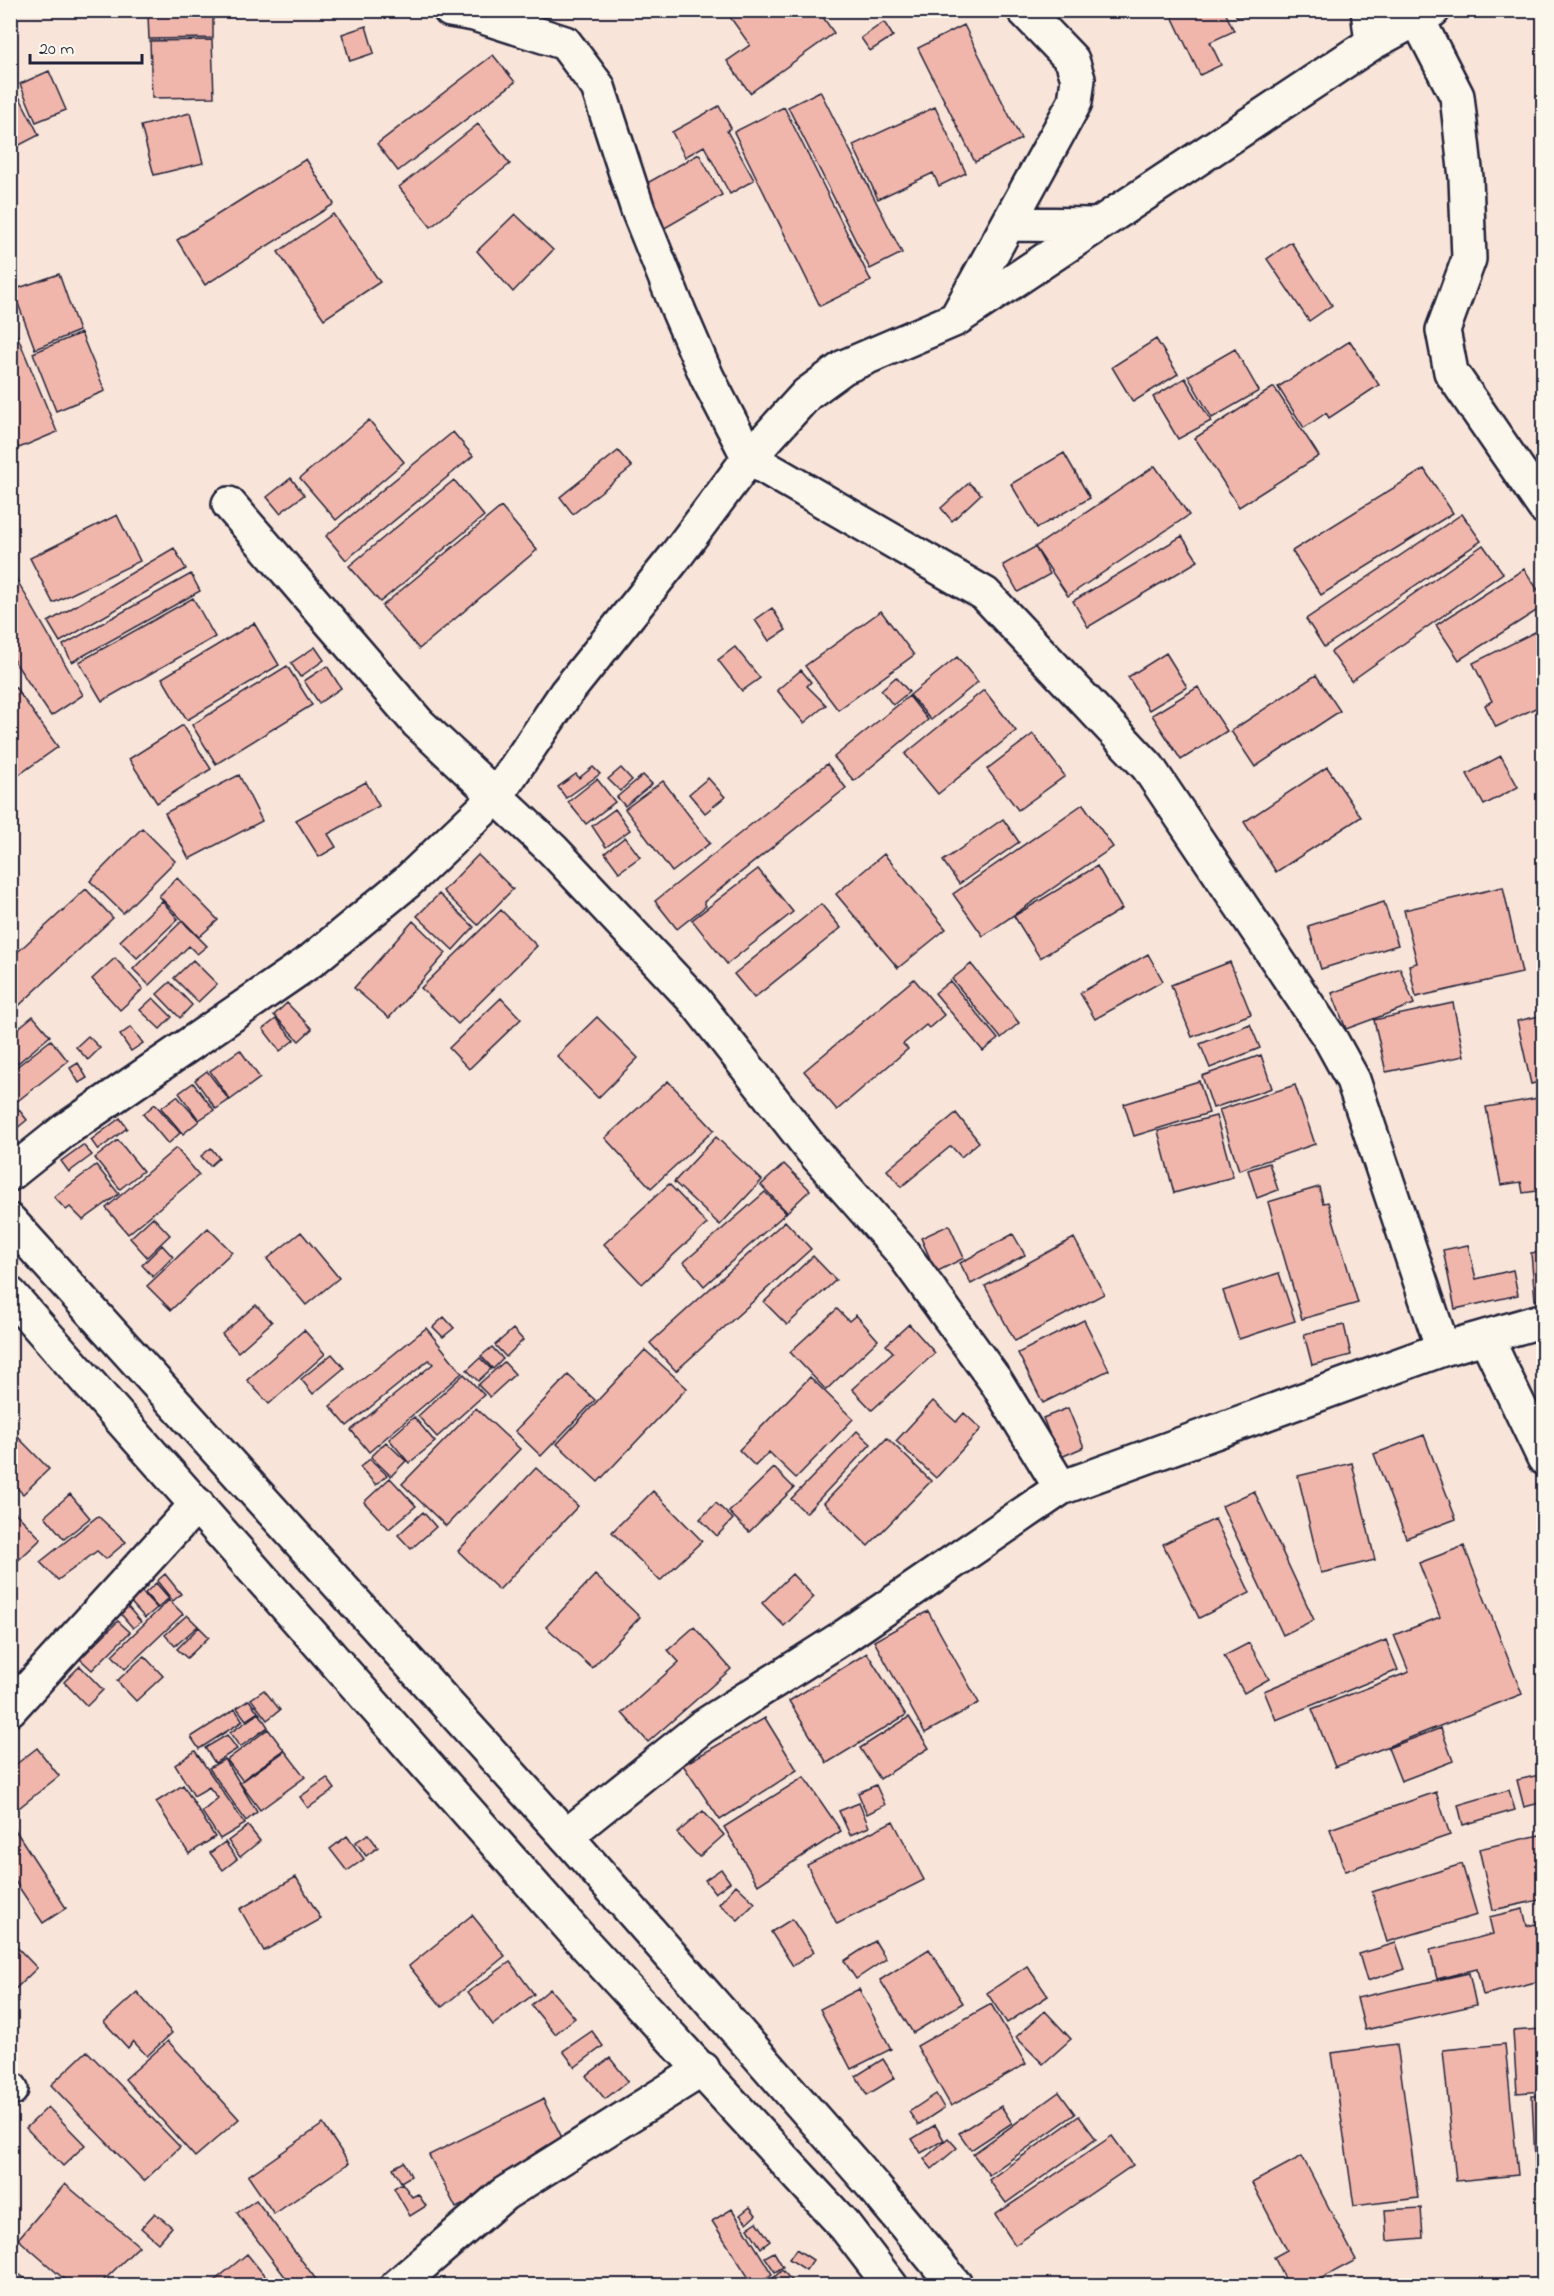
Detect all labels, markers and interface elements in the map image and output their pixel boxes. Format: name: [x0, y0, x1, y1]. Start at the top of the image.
scale bar: [30, 27, 142, 65]
text: 20 m: [39, 37, 74, 63]

